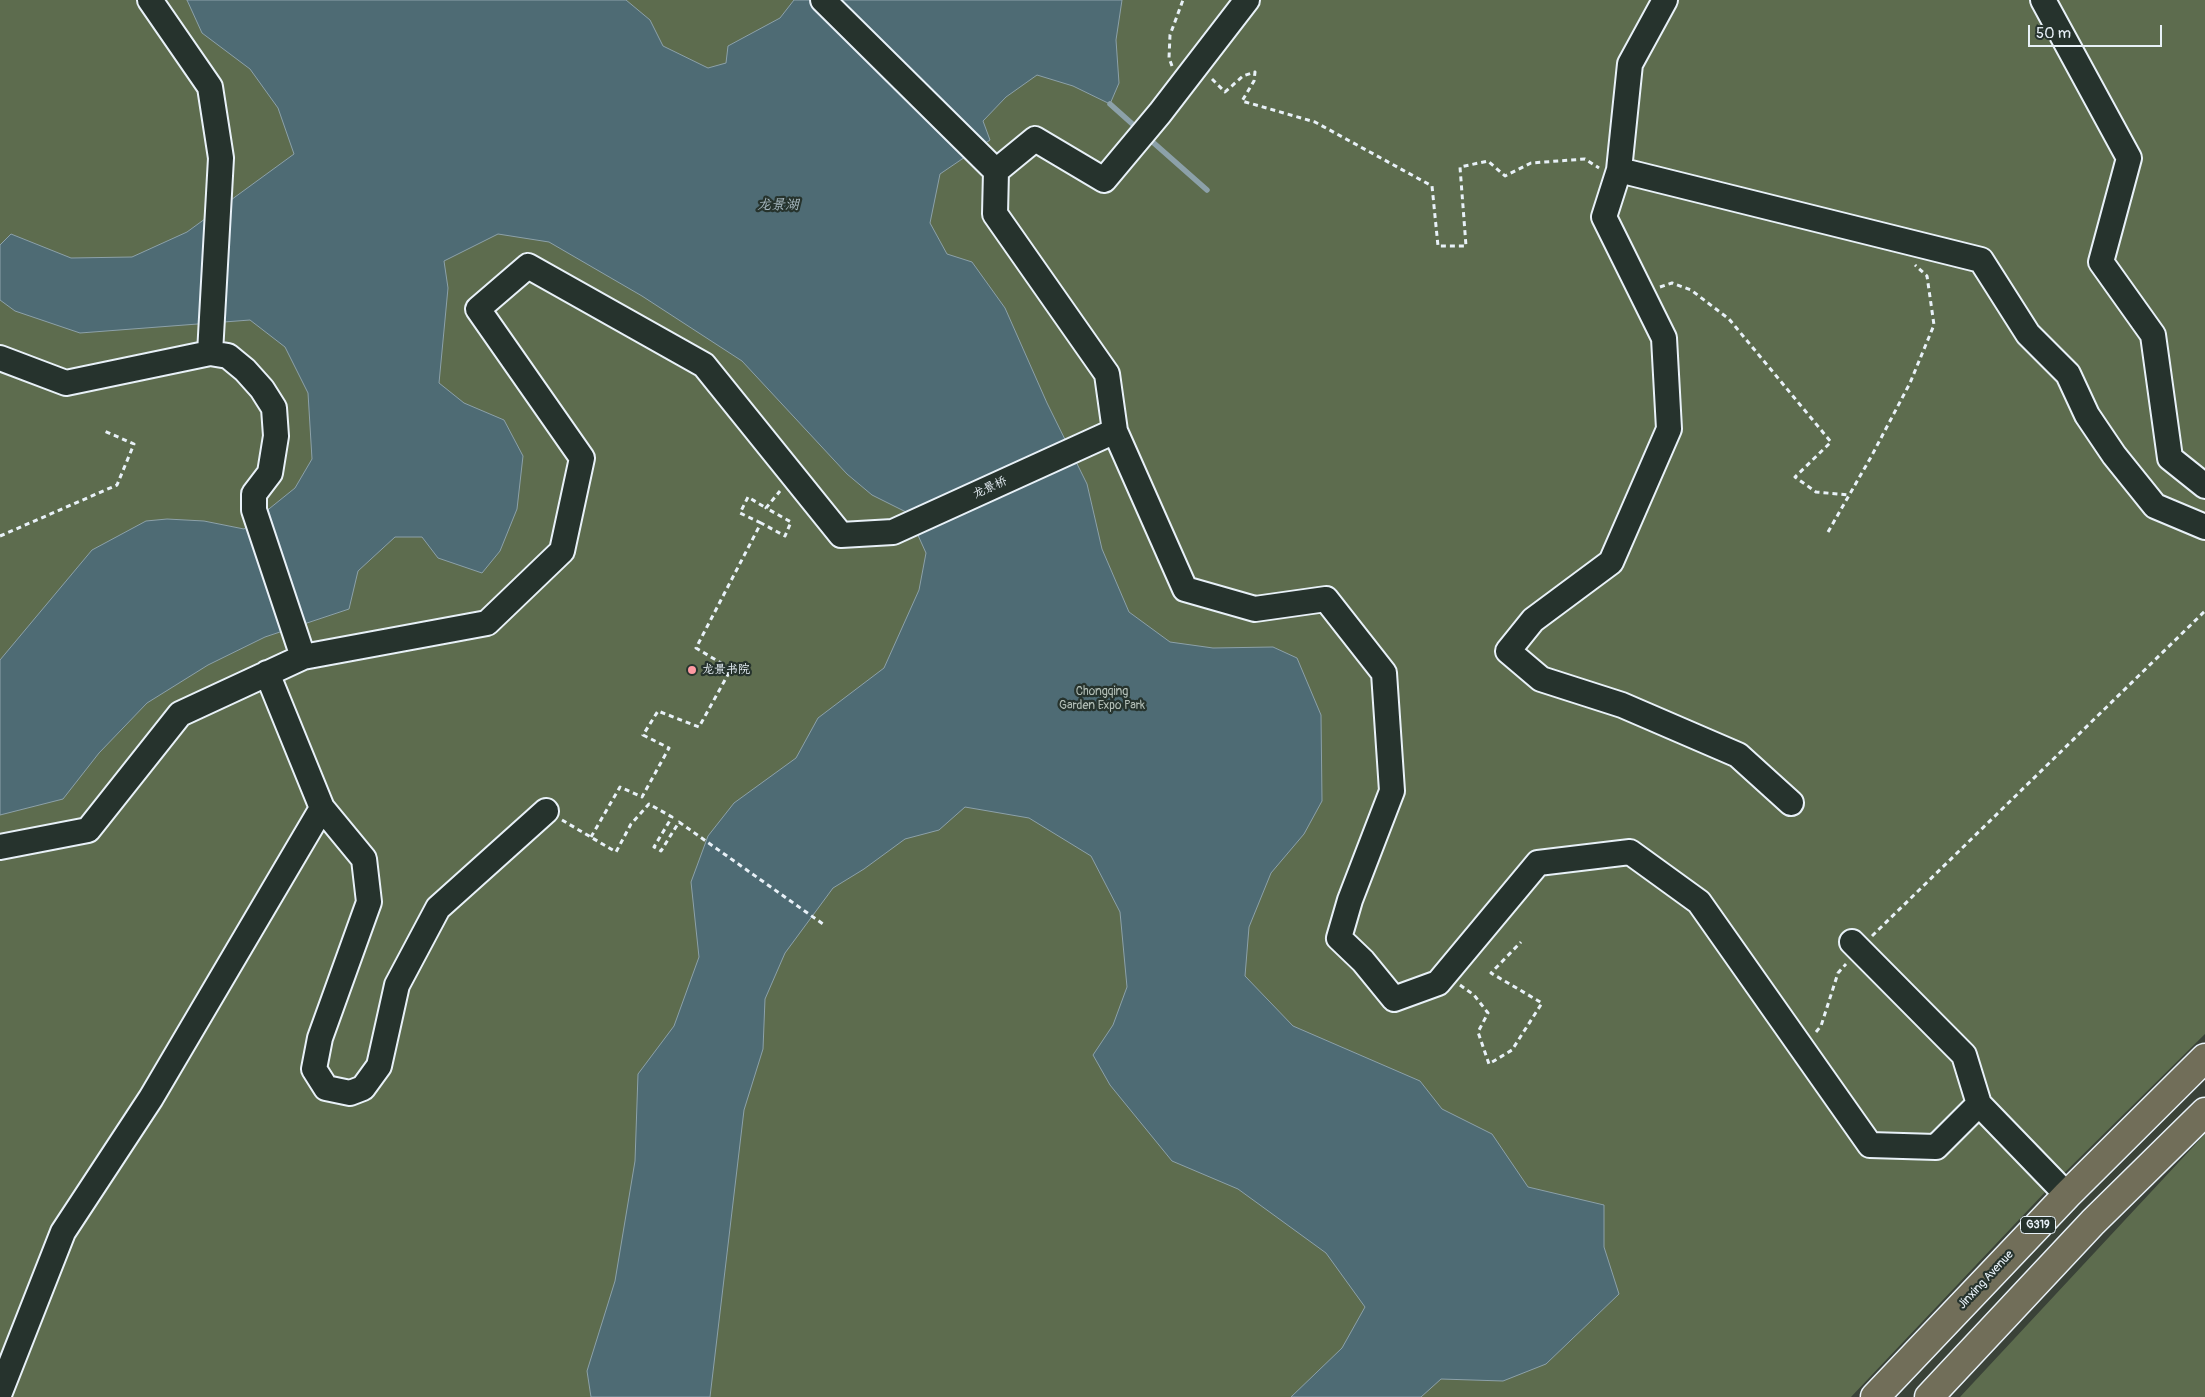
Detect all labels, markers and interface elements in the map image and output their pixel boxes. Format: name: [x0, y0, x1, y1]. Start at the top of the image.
scale bar: [2030, 15, 2164, 47]
text: 50 m: [2036, 24, 2071, 43]
water label: 龙景湖: [757, 197, 799, 213]
street label: 龙景桥: [971, 474, 1009, 502]
place label: 龙景书院: [702, 663, 750, 677]
marker: 龙景书院: [686, 664, 698, 676]
park label: Chongqing Garden Expo Park: [1059, 685, 1145, 713]
road number: G319: [2020, 1216, 2056, 1234]
street label: Jinxing Avenue: [1955, 1248, 2017, 1312]

